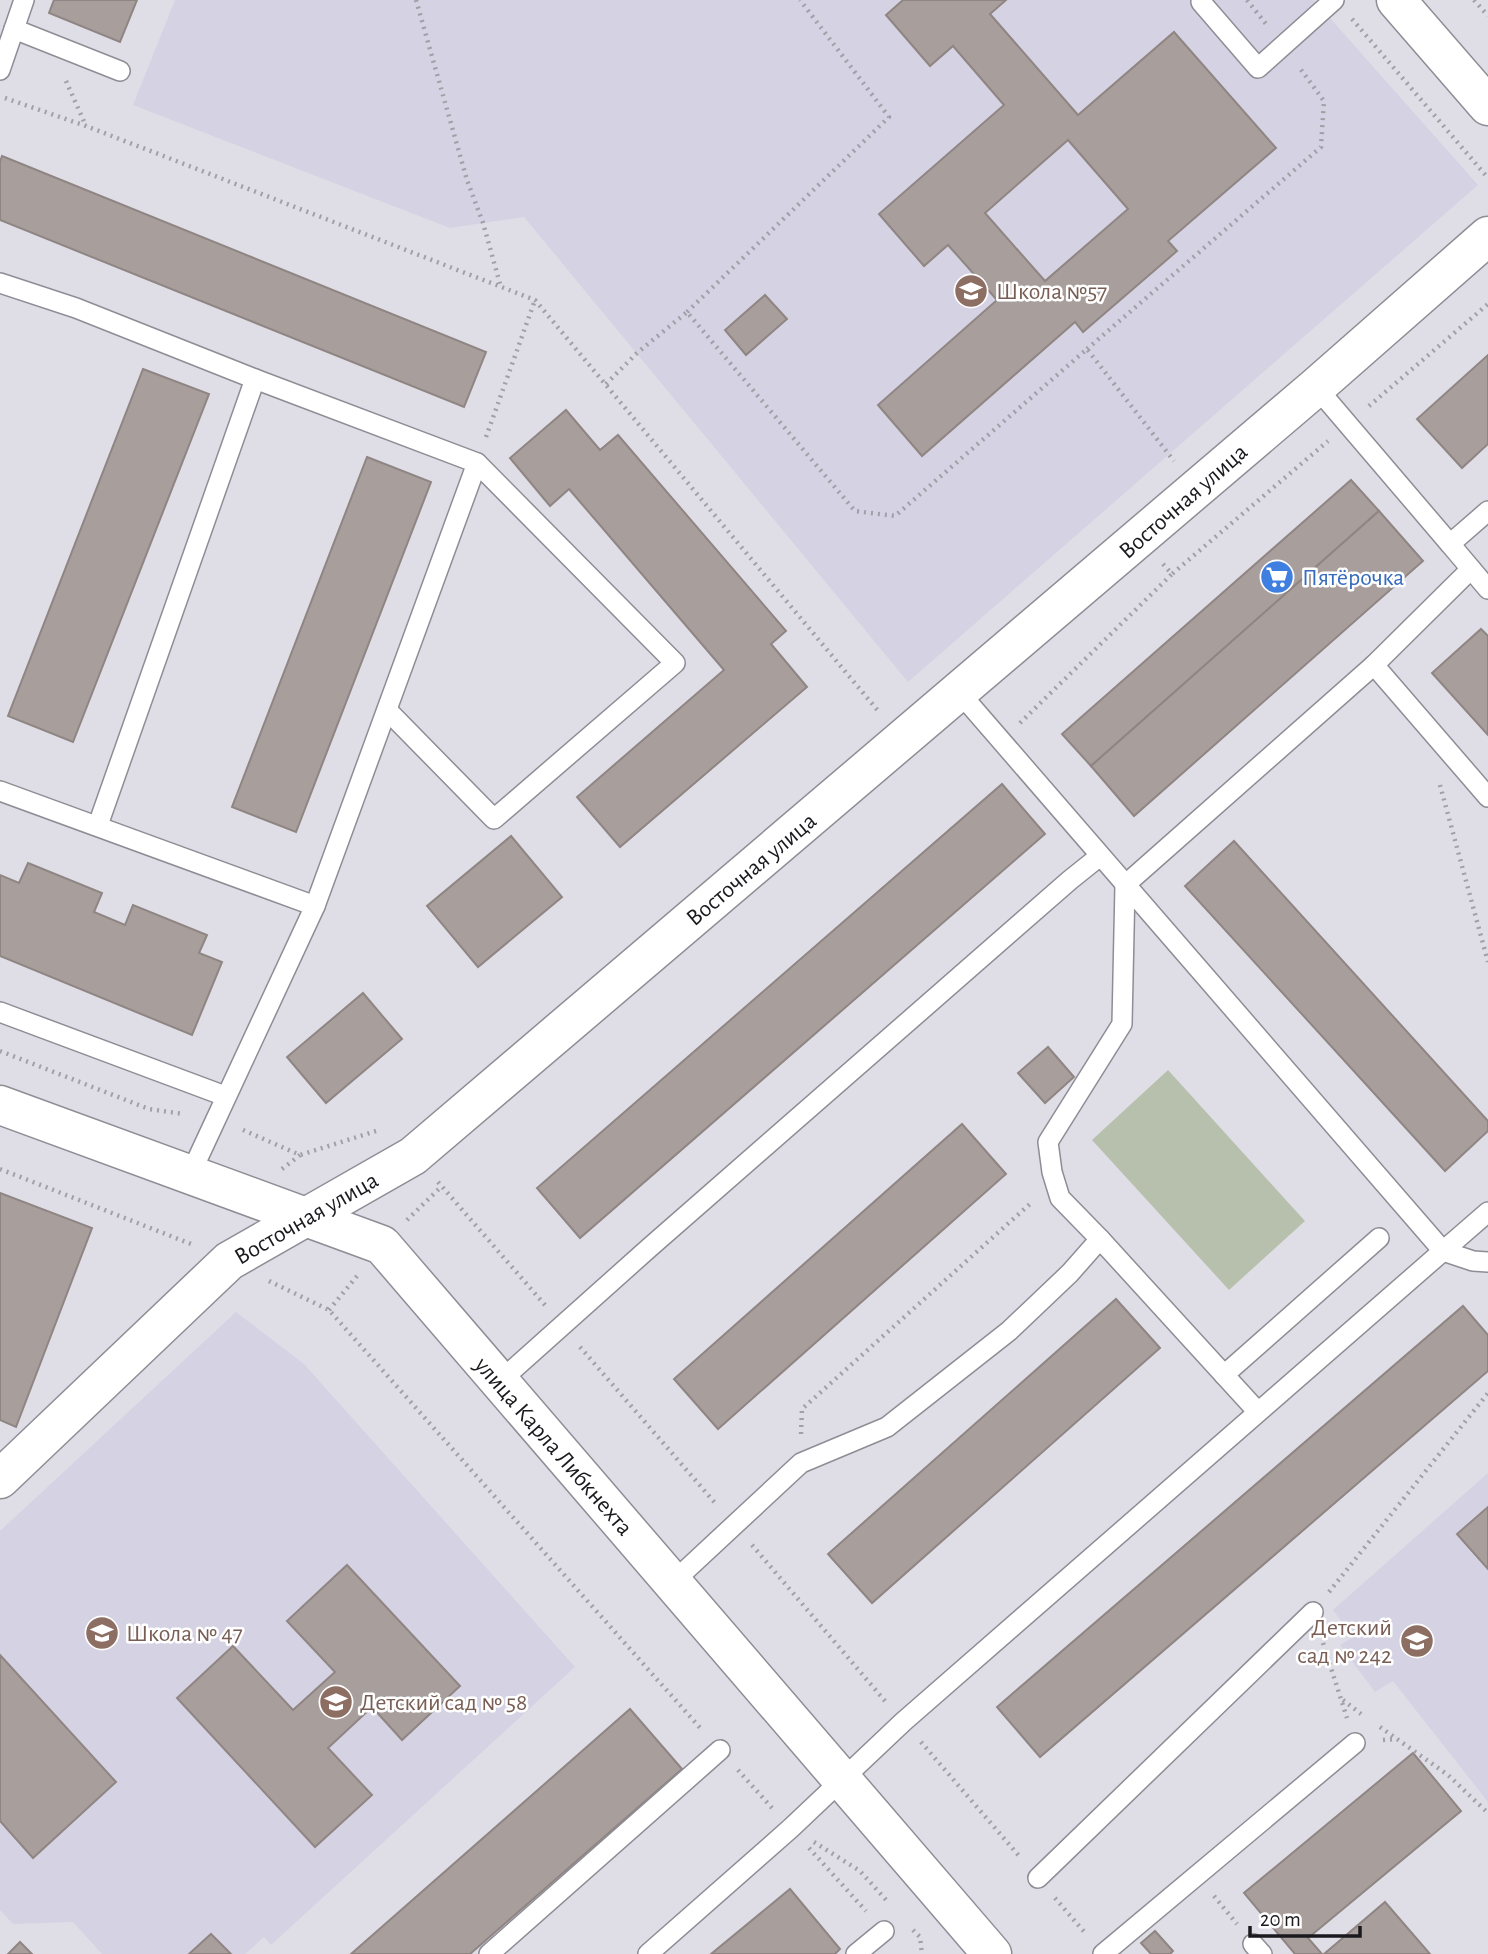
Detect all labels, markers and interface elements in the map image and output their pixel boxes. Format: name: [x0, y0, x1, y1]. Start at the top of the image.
school or university icon: Школа №57: [952, 272, 990, 310]
place label: Школа №57: [996, 280, 1107, 304]
street label: Восточная улица: [1115, 440, 1252, 564]
supermarket icon: Пятёрочка: [1258, 558, 1296, 596]
place label: Пятёрочка: [1302, 566, 1404, 590]
street label: Восточная улица: [682, 809, 821, 931]
street label: Восточная улица: [231, 1168, 382, 1270]
street label: улица Карла Либкнехта: [469, 1352, 637, 1540]
school or university icon: Школа № 47: [83, 1614, 121, 1652]
place label: Детский сад № 242: [1297, 1616, 1392, 1668]
place label: Школа № 47: [126, 1622, 243, 1646]
school or university icon: Детский сад № 242: [1398, 1622, 1436, 1660]
school or university icon: Детский сад № 58: [317, 1683, 355, 1721]
place label: Детский сад № 58: [360, 1691, 527, 1715]
scale bar: [1250, 1895, 1360, 1939]
text: 20 m: [1260, 1909, 1301, 1930]

